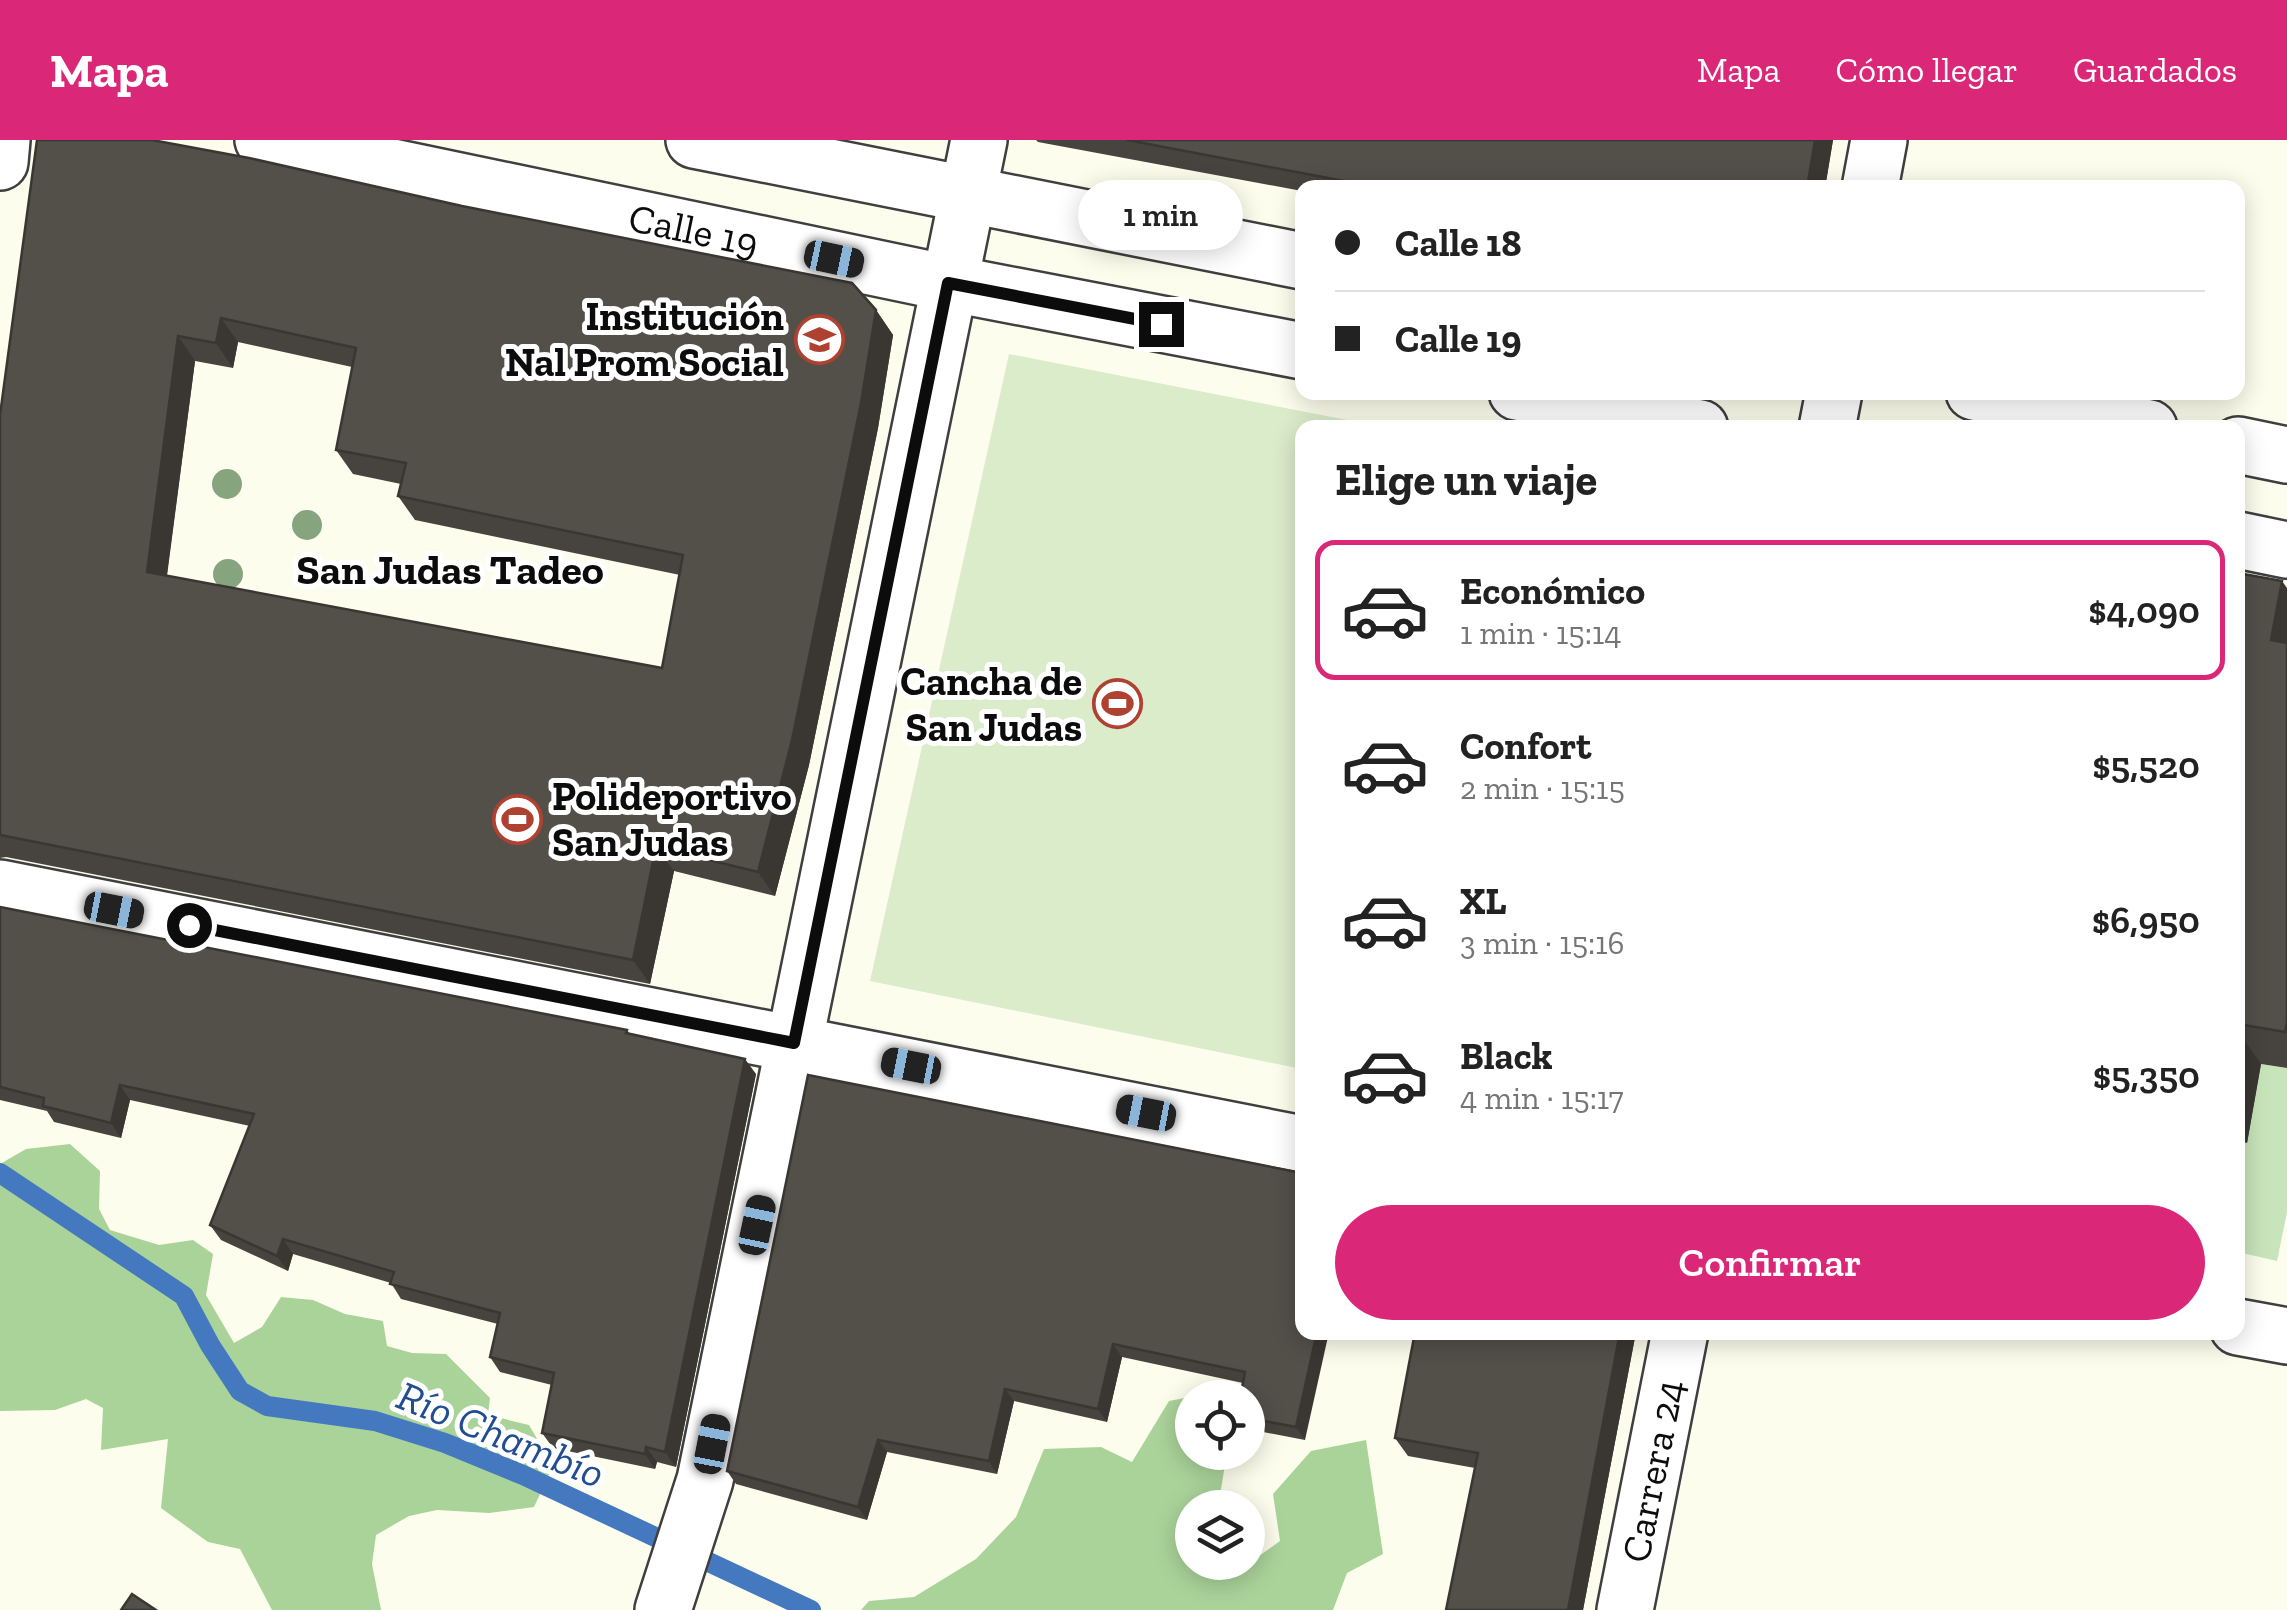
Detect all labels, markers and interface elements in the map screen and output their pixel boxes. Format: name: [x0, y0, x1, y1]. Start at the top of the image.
text: Mapa: [50, 42, 169, 99]
text: Mapa: [1697, 49, 1780, 91]
text: Cómo llegar: [1835, 49, 2018, 91]
text: Guardados: [2073, 49, 2237, 91]
callout: 1 min: [1078, 179, 1244, 249]
street label: Calle 19: [625, 193, 763, 267]
text: 1 min: [1123, 196, 1198, 234]
text: Calle 18: [1395, 220, 1522, 266]
car: [802, 238, 866, 280]
place label: Institución Nal Prom Social: [505, 292, 784, 386]
route end: [1139, 302, 1184, 347]
school or university icon: Institución Nal Prom Social: [793, 313, 845, 365]
text: Calle 19: [1395, 316, 1522, 362]
text: Elige un viaje: [1335, 453, 1597, 507]
district label: San Judas Tadeo: [296, 544, 604, 595]
icon: car: [1340, 565, 1430, 655]
text: Económico: [1460, 568, 1645, 614]
text: $4,090: [2088, 587, 2200, 633]
text: 1 min · 15:14: [1460, 614, 1621, 652]
place label: Cancha de San Judas: [900, 657, 1082, 751]
sports icon: Cancha de San Judas: [1091, 678, 1143, 730]
icon: car: [1340, 720, 1430, 810]
text: Confort: [1460, 723, 1591, 769]
text: $5,520: [2092, 742, 2200, 788]
text: 2 min · 15:15: [1460, 769, 1625, 807]
place label: Polideportivo San Judas: [552, 772, 792, 866]
sports icon: Polideportivo San Judas: [491, 793, 543, 845]
icon: car: [1340, 875, 1430, 965]
text: XL: [1460, 878, 1507, 924]
car: [82, 890, 146, 930]
text: $6,950: [2092, 897, 2200, 943]
route start: [167, 903, 212, 948]
text: 3 min · 15:16: [1460, 924, 1625, 962]
icon: car: [1340, 1030, 1430, 1120]
text: Black: [1460, 1033, 1553, 1079]
car: [879, 1046, 943, 1086]
text: $5,350: [2093, 1052, 2200, 1098]
text: 4 min · 15:17: [1460, 1079, 1624, 1117]
car: [1114, 1093, 1178, 1133]
car: [736, 1193, 778, 1257]
button: Confirmar: [1335, 1205, 2205, 1320]
water label: Río Chambío: [390, 1369, 612, 1499]
street label: Carrera 24: [1611, 1375, 1694, 1566]
map controls: [1175, 1380, 1265, 1580]
button: locate: [1175, 1380, 1265, 1470]
car: [692, 1412, 732, 1476]
button: layers: [1175, 1490, 1265, 1580]

